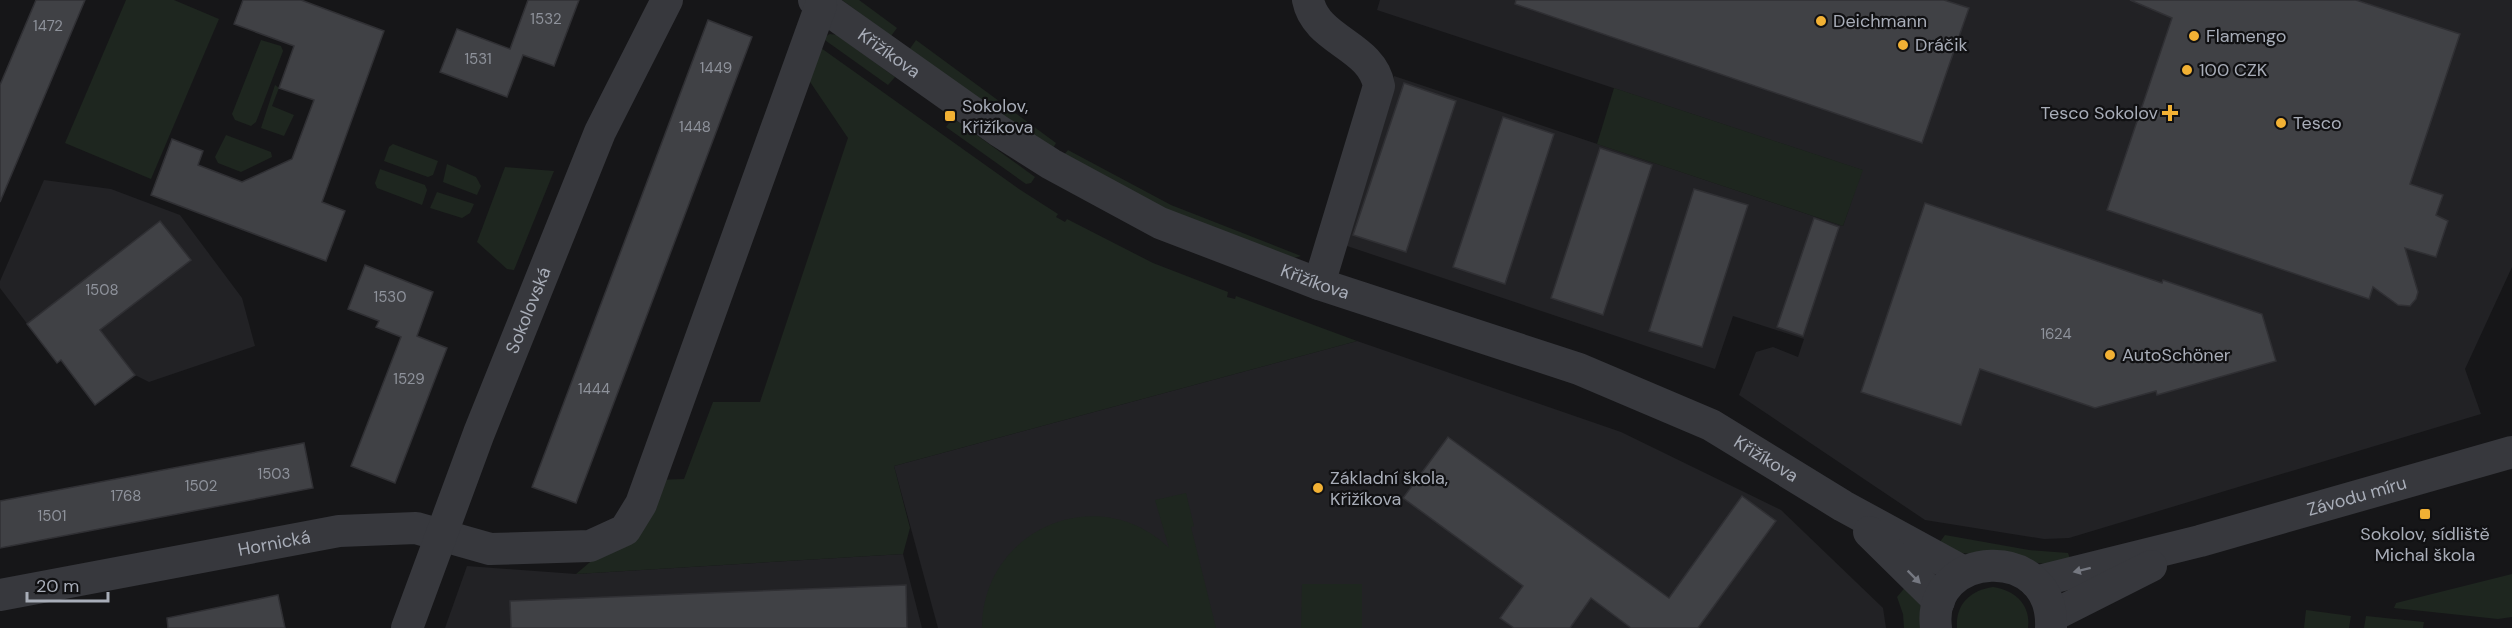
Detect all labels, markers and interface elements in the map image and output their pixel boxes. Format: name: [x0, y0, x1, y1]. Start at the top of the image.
house number: 1532: [530, 9, 562, 29]
place label: Deichmann: [1833, 9, 1927, 33]
marker: Deichmann: [1814, 14, 1828, 28]
house number: 1472: [33, 16, 63, 36]
street label: Křižíkova: [853, 23, 925, 84]
place label: Flamengo: [2206, 24, 2286, 48]
marker: Flamengo: [2187, 29, 2201, 43]
place label: Dráčik: [1915, 33, 1968, 57]
marker: Dráčik: [1896, 38, 1910, 52]
house number: 1531: [464, 49, 492, 69]
house number: 1449: [700, 58, 732, 78]
place label: 100 CZK: [2199, 58, 2268, 82]
marker: 100 CZK: [2180, 63, 2194, 77]
place label: Sokolov, Křižíkova: [962, 94, 1033, 139]
place label: Tesco Sokolov: [2041, 101, 2159, 125]
marker: Tesco Sokolov: [2163, 106, 2177, 120]
marker: Sokolov, Křižíkova: [943, 109, 957, 123]
place label: Tesco: [2293, 111, 2342, 135]
marker: Tesco: [2274, 116, 2288, 130]
house number: 1448: [679, 117, 711, 137]
street label: Křižíkova: [1277, 258, 1352, 305]
street label: Sokolovská: [500, 264, 556, 357]
house number: 1508: [85, 280, 119, 300]
house number: 1530: [374, 287, 406, 307]
house number: 1624: [2040, 324, 2072, 344]
place label: AutoSchöner: [2122, 343, 2231, 367]
marker: AutoSchöner: [2103, 348, 2117, 362]
house number: 1529: [393, 369, 425, 389]
house number: 1444: [578, 379, 610, 399]
street label: Křižíkova: [1729, 430, 1803, 488]
house number: 1503: [258, 464, 290, 484]
place label: Základní škola, Křižíkova: [1330, 466, 1448, 511]
street label: Závodu míru: [2304, 471, 2409, 522]
house number: 1502: [185, 476, 217, 496]
marker: Základní škola, Křižíkova: [1311, 481, 1325, 495]
house number: 1768: [111, 486, 141, 506]
house number: 1501: [38, 506, 66, 526]
marker: Sokolov, sídliště Michal škola: [2418, 507, 2432, 521]
place label: Sokolov, sídliště Michal škola: [2360, 522, 2490, 567]
street label: Hornická: [236, 525, 312, 562]
scale bar: [27, 565, 108, 603]
one-way arrow: [2073, 566, 2091, 575]
one-way arrow: [1907, 569, 1921, 583]
text: 20 m: [36, 574, 79, 598]

